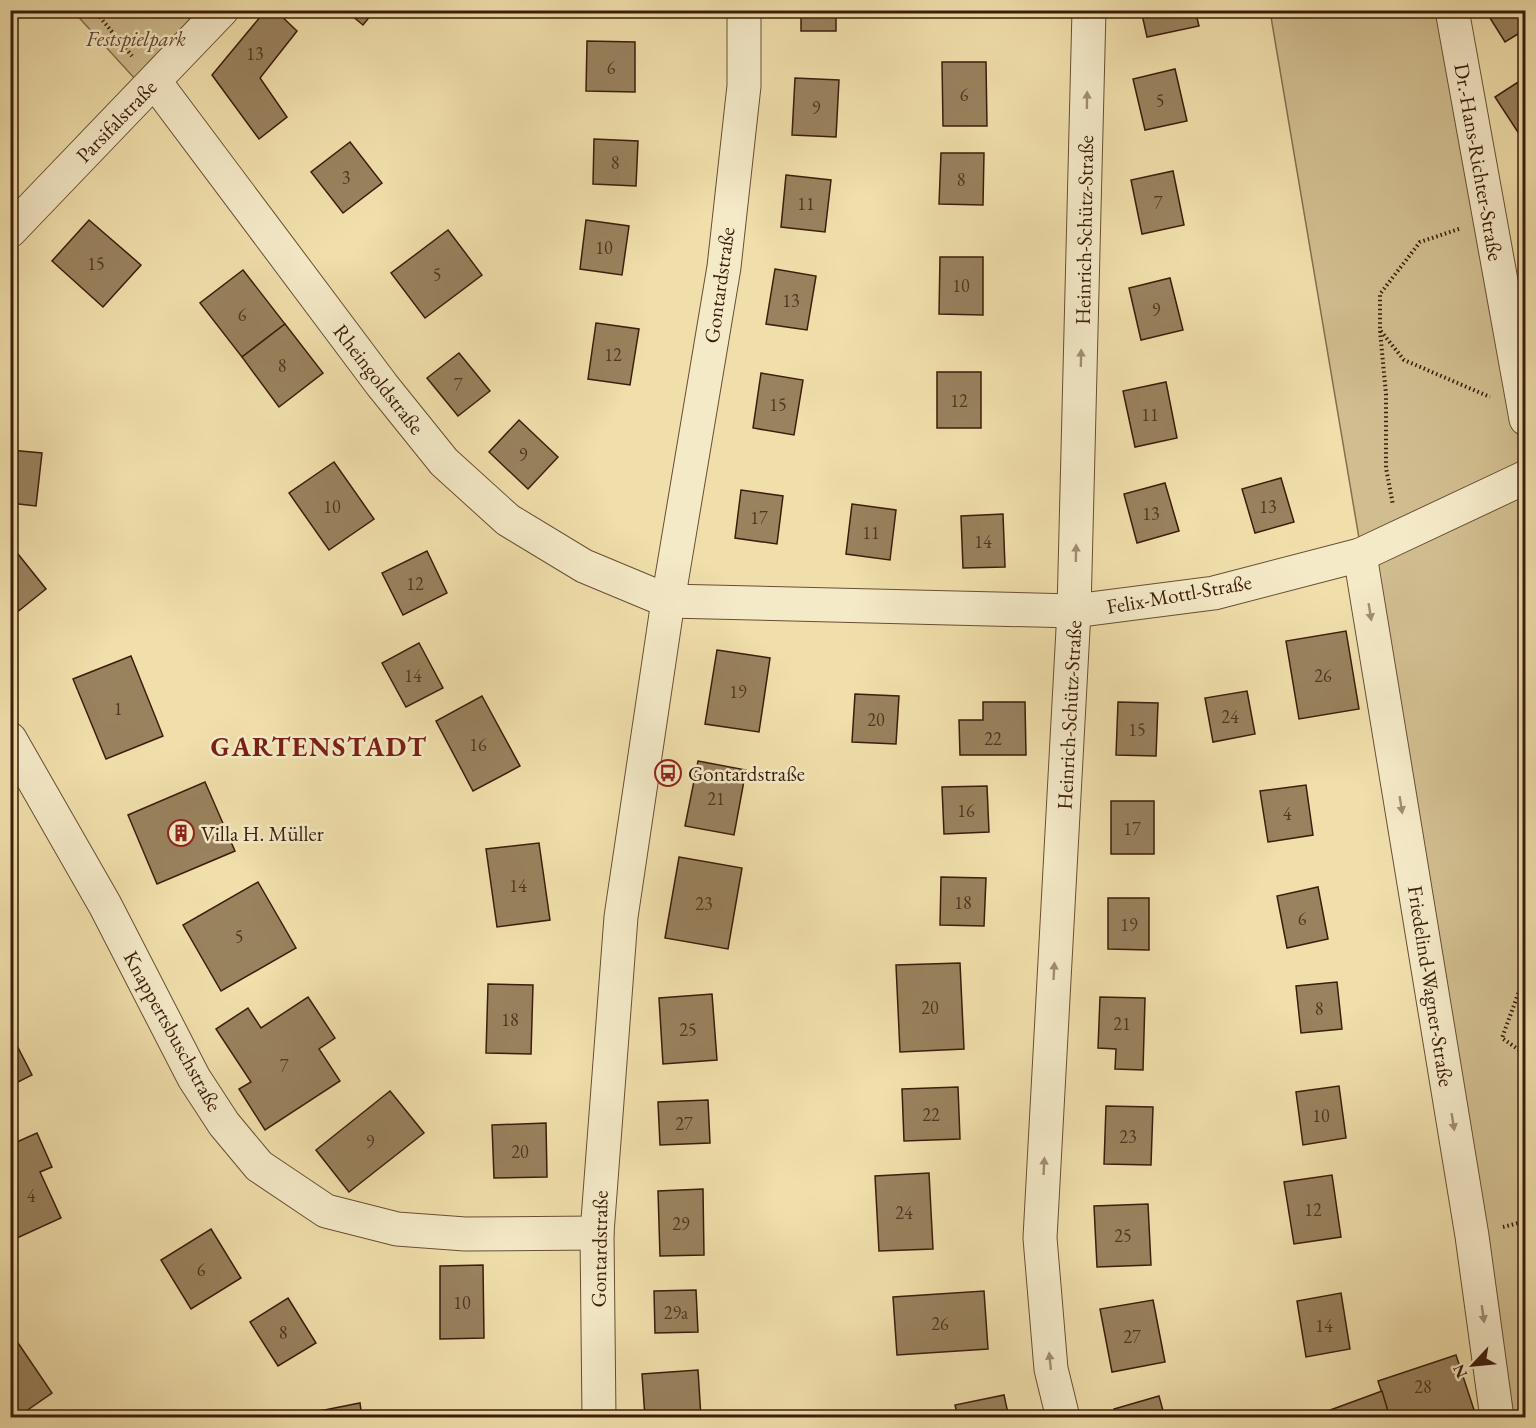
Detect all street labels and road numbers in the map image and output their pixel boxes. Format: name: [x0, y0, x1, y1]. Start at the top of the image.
street label: Dr.-Hans-Richter-Straße: [1448, 61, 1510, 263]
street label: Parsifalstraße: [70, 74, 162, 168]
street label: Heinrich-Schütz-Straße: [1069, 135, 1099, 325]
street label: Gontardstraße: [697, 225, 741, 345]
street label: Rheingoldstraße: [328, 318, 430, 440]
street label: Felix-Mottl-Straße: [1104, 568, 1254, 620]
street label: Heinrich-Schütz-Straße: [1051, 620, 1087, 810]
street label: Friedelind-Wagner-Straße: [1402, 884, 1460, 1088]
street label: Knappertsbuschstraße: [118, 946, 228, 1116]
street label: Gontardstraße: [584, 1190, 614, 1308]

